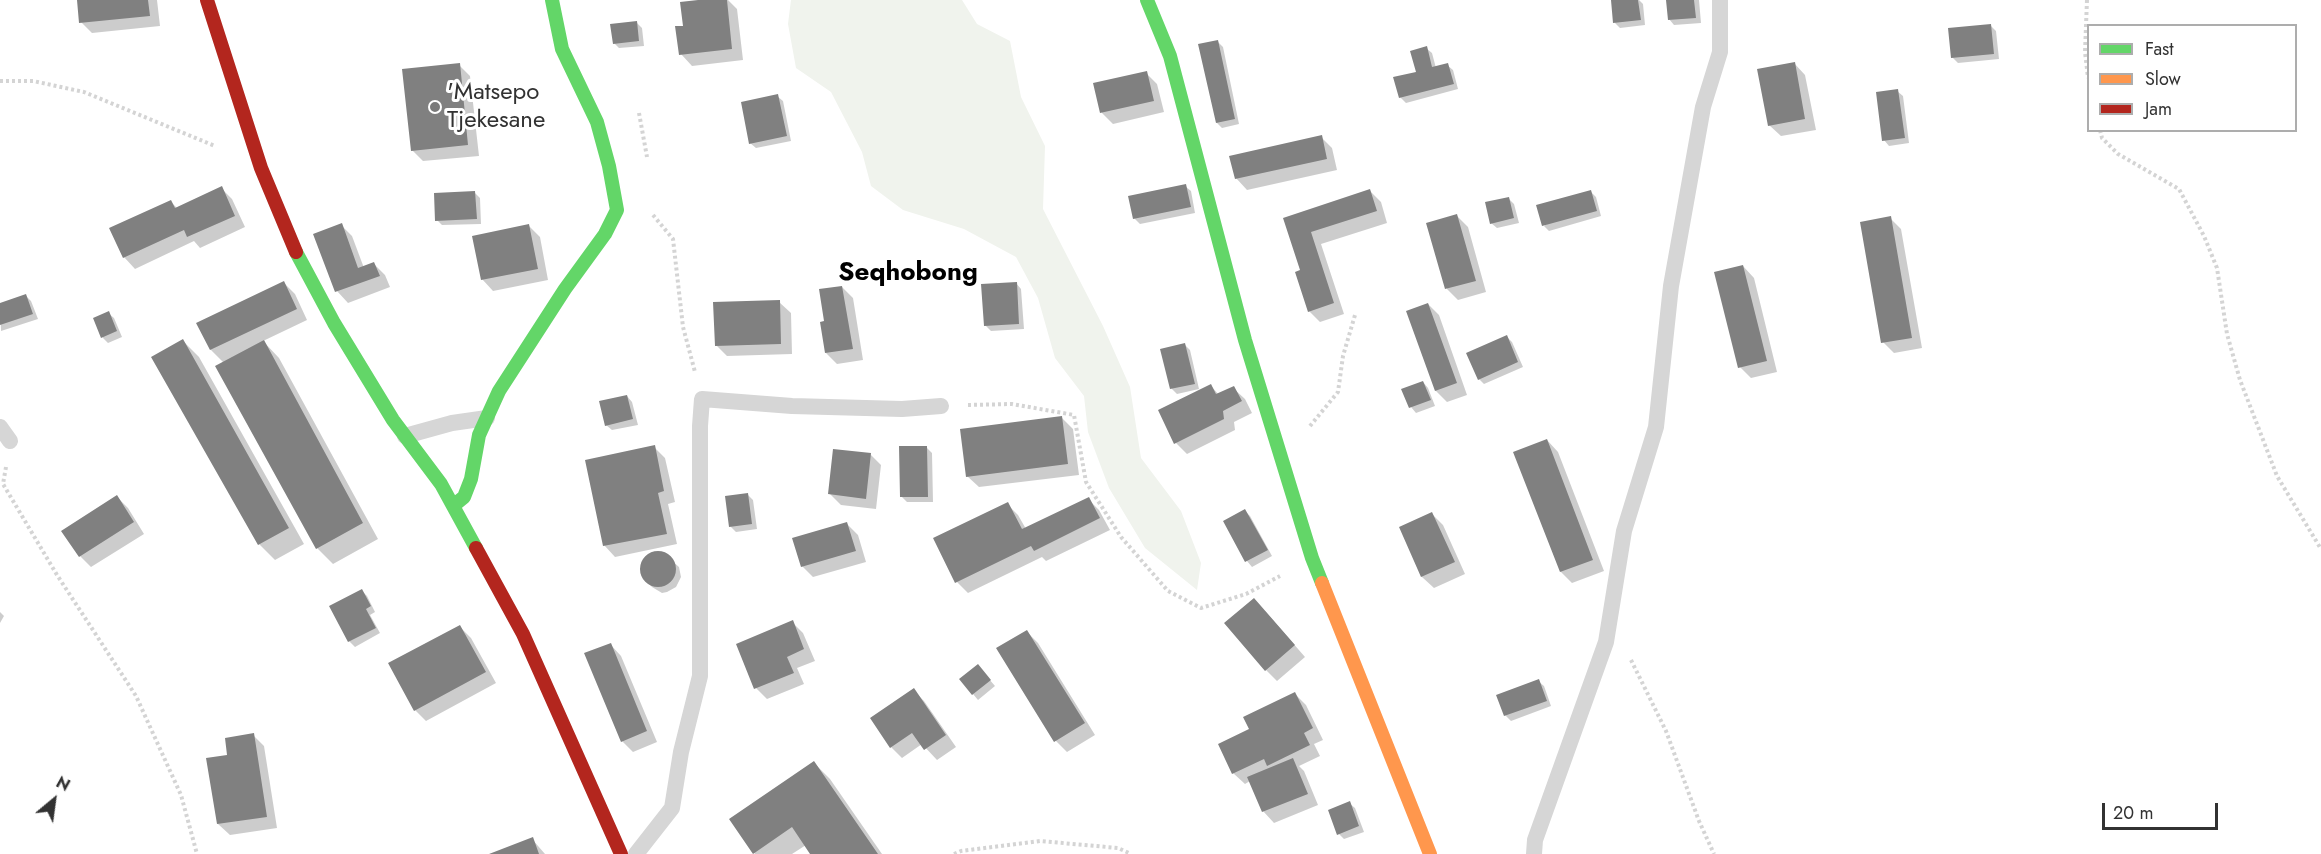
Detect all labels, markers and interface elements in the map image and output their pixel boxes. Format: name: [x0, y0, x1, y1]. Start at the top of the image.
legend: [2087, 24, 2297, 132]
text: Fast: [2145, 36, 2174, 62]
text: Slow: [2145, 66, 2181, 92]
place label: 'Matsepo Tjekesane: [447, 79, 545, 135]
text: Jam: [2145, 96, 2172, 122]
marker: 'Matsepo Tjekesane: [428, 100, 442, 114]
district label: Seqhobong: [838, 258, 978, 290]
north arrow: [24, 770, 84, 830]
text: N: [52, 771, 74, 797]
scale bar: [2105, 791, 2220, 829]
text: 20 m: [2113, 800, 2153, 826]

